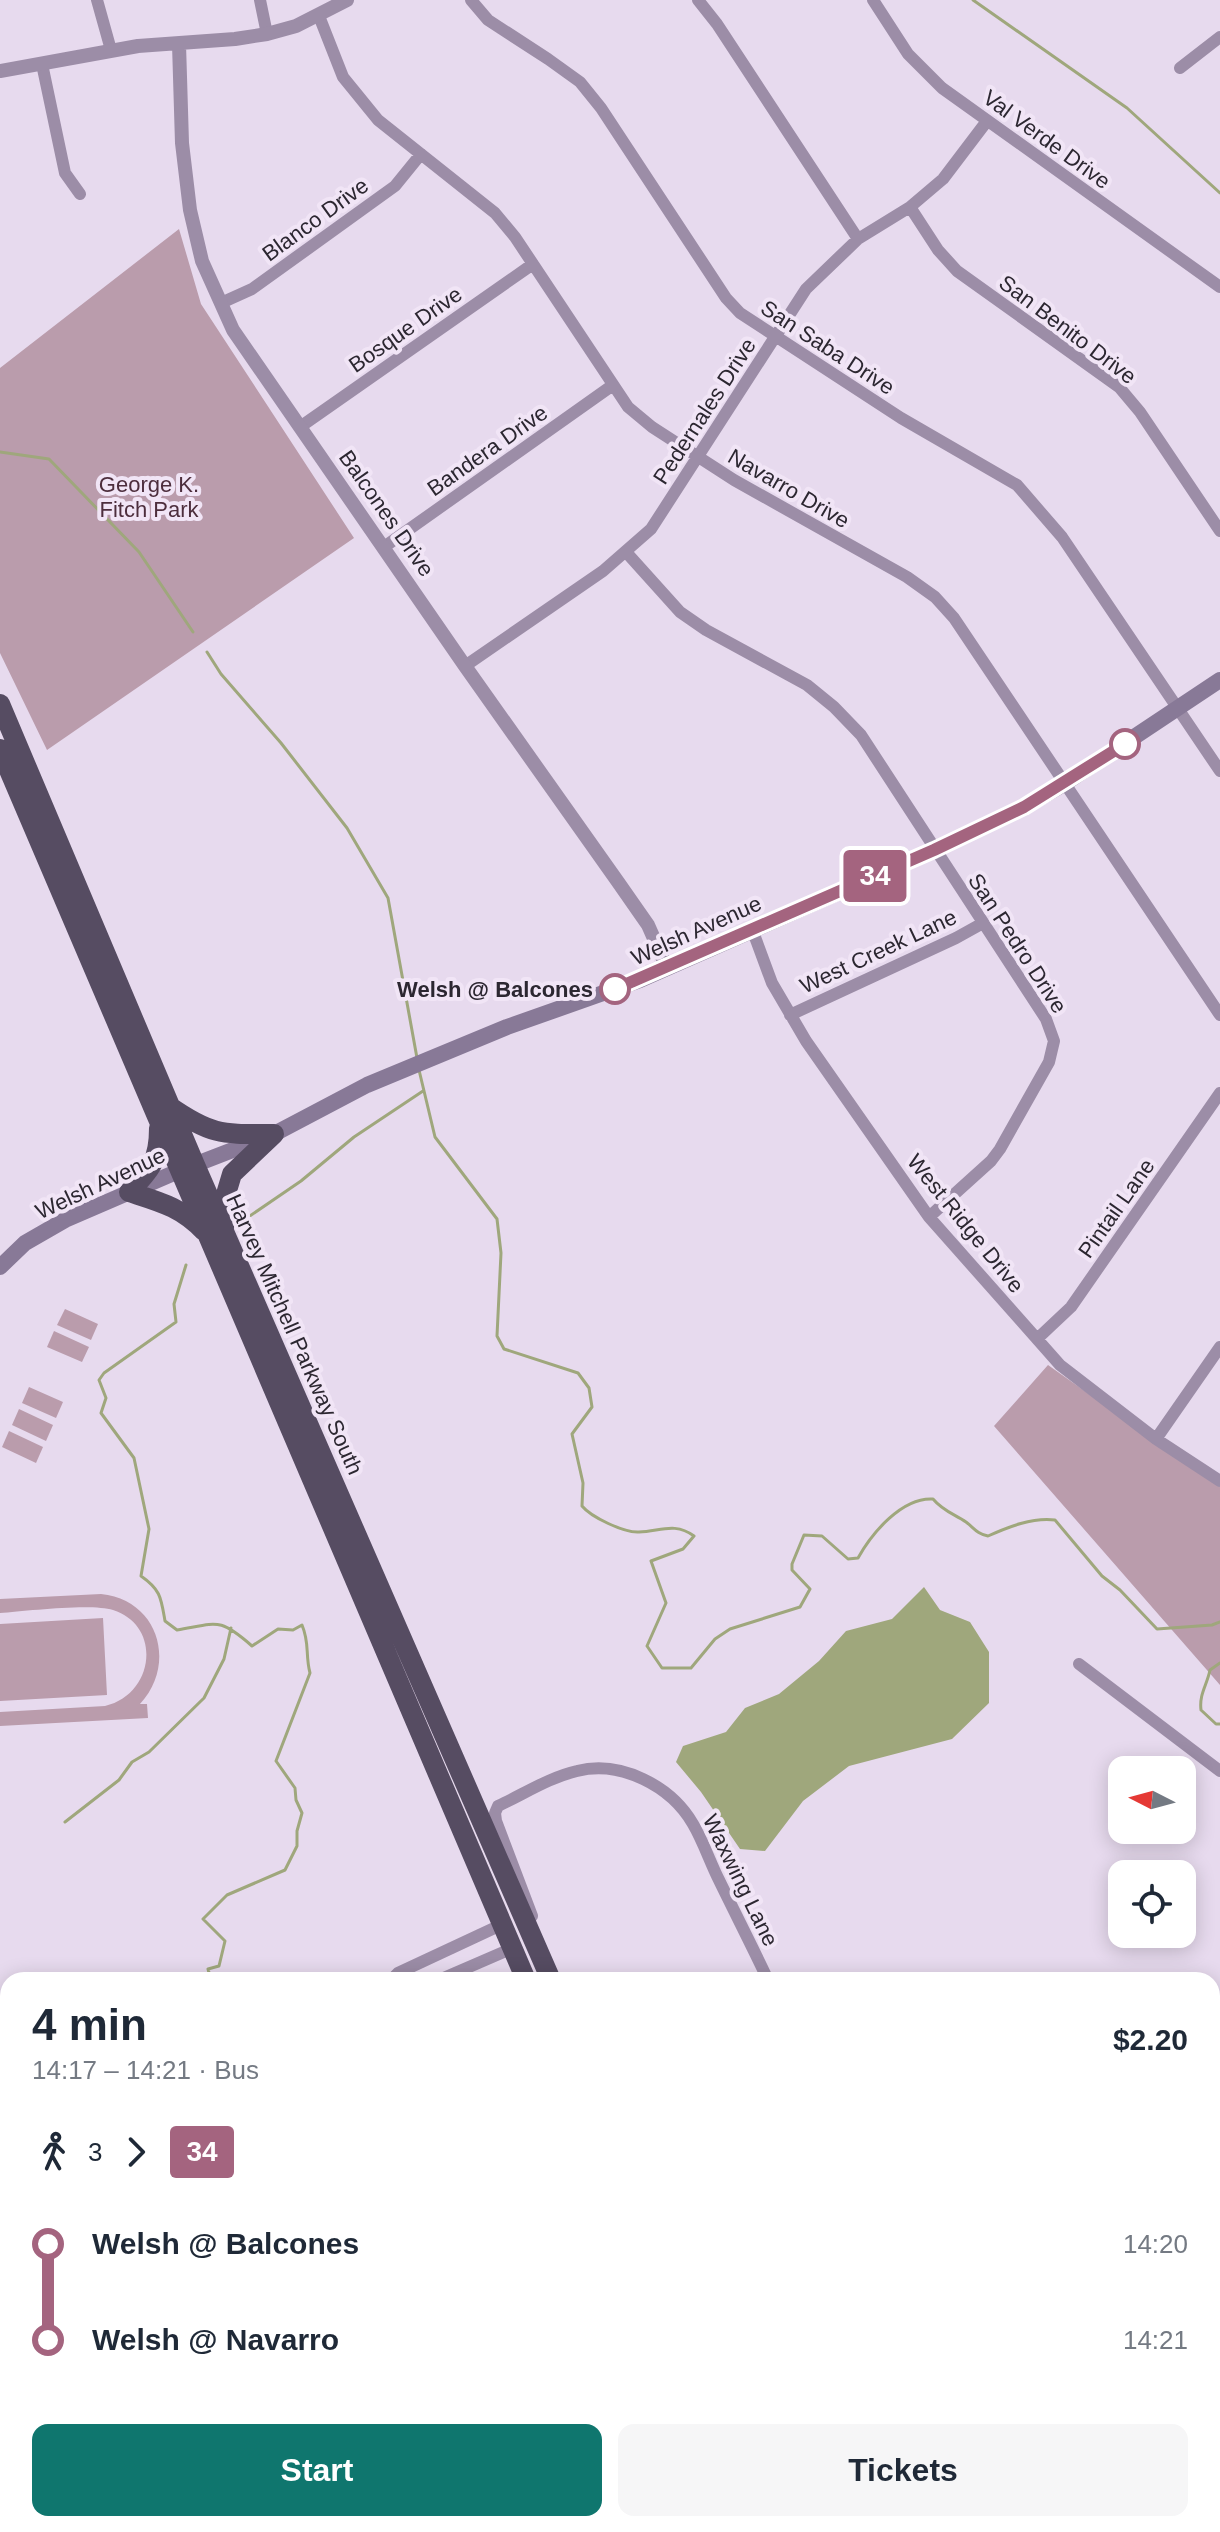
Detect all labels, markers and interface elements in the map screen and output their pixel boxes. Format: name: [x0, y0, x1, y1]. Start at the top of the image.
street label: Val Verde Drive: [978, 85, 1115, 194]
street label: Blanco Drive: [257, 173, 373, 266]
street label: San Benito Drive: [994, 270, 1141, 389]
street label: Bosque Drive: [344, 281, 467, 378]
street label: San Saba Drive: [756, 295, 899, 400]
street label: Pedernales Drive: [648, 334, 761, 489]
street label: Bandera Drive: [423, 400, 552, 501]
street label: Navarro Drive: [724, 444, 854, 533]
street label: Balcones Drive: [334, 446, 439, 581]
park label: George K. Fitch Park: [99, 472, 200, 522]
unlabelled marker: [1110, 729, 1140, 759]
line badge: 34: [839, 850, 911, 902]
text: 34: [859, 860, 891, 891]
street label: San Pedro Drive: [963, 869, 1072, 1018]
street label: Welsh Avenue: [627, 891, 765, 970]
street label: West Creek Lane: [796, 904, 960, 999]
marker: Welsh @ Balcones: [600, 974, 630, 1004]
place label: Welsh @ Balcones: [397, 977, 593, 1002]
street label: Welsh Avenue: [32, 1143, 169, 1224]
street label: West Ridge Drive: [902, 1149, 1029, 1298]
street label: Pintail Lane: [1073, 1154, 1160, 1263]
street label: Harvey Mitchell Parkway South: [221, 1190, 368, 1478]
north arrow: [1108, 1756, 1196, 1844]
map controls: [1108, 1756, 1196, 1948]
street label: Waxwing Lane: [698, 1810, 783, 1950]
button: locate: [1108, 1860, 1196, 1948]
text: 4 min: [32, 2000, 147, 2049]
text: $2.20: [1113, 2023, 1188, 2056]
text: 14:17 – 14:21 · Bus: [32, 2055, 259, 2085]
icon: walk: [32, 2130, 76, 2174]
icon: forward: [114, 2130, 158, 2174]
text: 34: [186, 2136, 218, 2167]
text: 3: [88, 2137, 102, 2167]
text: Welsh @ Balcones: [92, 2227, 359, 2260]
text: 14:20: [1123, 2229, 1188, 2259]
text: Welsh @ Navarro: [92, 2323, 339, 2356]
text: 14:21: [1123, 2325, 1188, 2355]
button: Start: [32, 2424, 602, 2516]
button: Tickets: [618, 2424, 1188, 2516]

